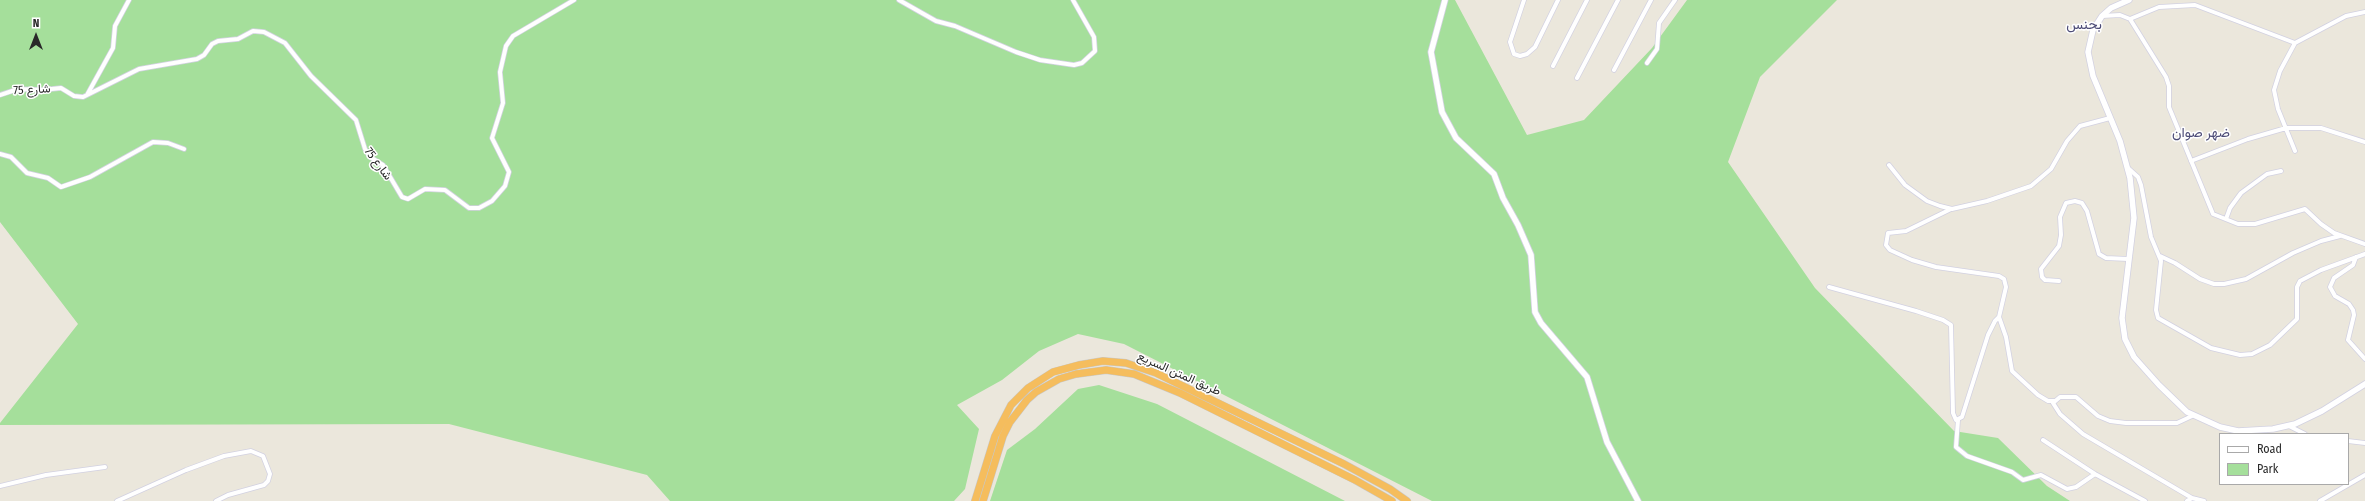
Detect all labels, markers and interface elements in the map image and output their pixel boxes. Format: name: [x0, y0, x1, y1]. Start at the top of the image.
north arrow: [16, 16, 56, 56]
text: N: [33, 17, 39, 30]
district label: بحنس: [2066, 17, 2102, 33]
street label: شارع 75: [13, 82, 51, 98]
district label: ضهر صوان: [2172, 125, 2230, 141]
street label: شارع 75: [361, 145, 395, 183]
street label: طريق المتن السريع: [1135, 349, 1223, 399]
legend: [2219, 433, 2349, 485]
text: Road: [2257, 442, 2282, 456]
text: Park: [2257, 462, 2278, 476]

